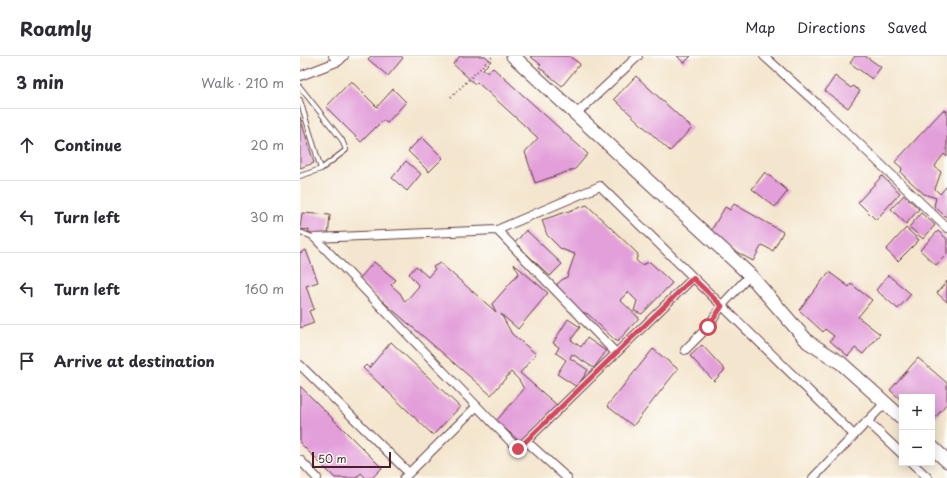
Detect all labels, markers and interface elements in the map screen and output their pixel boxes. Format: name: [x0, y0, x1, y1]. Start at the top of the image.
text: Roamly: [20, 14, 92, 42]
text: Map: [745, 17, 775, 38]
text: Directions: [797, 17, 865, 38]
text: Saved: [887, 17, 927, 38]
text: 3 min: [16, 69, 64, 95]
text: Walk · 210 m: [201, 73, 284, 92]
text: Continue: [54, 133, 122, 156]
icon: ahead: [16, 134, 38, 156]
text: 20 m: [250, 135, 284, 154]
text: Turn left: [54, 205, 120, 228]
icon: left: [16, 206, 38, 228]
text: 30 m: [250, 207, 284, 226]
text: Turn left: [54, 277, 120, 300]
icon: left: [16, 278, 38, 300]
text: 160 m: [245, 279, 284, 298]
route start: [699, 318, 717, 336]
text: Arrive at destination: [54, 349, 215, 372]
icon: arrive: [16, 350, 38, 372]
map controls: [899, 394, 935, 466]
button: +: [899, 394, 935, 430]
button: −: [899, 430, 935, 466]
route end: [509, 440, 527, 458]
scale bar: [312, 450, 391, 469]
text: 50 m: [318, 450, 347, 467]

